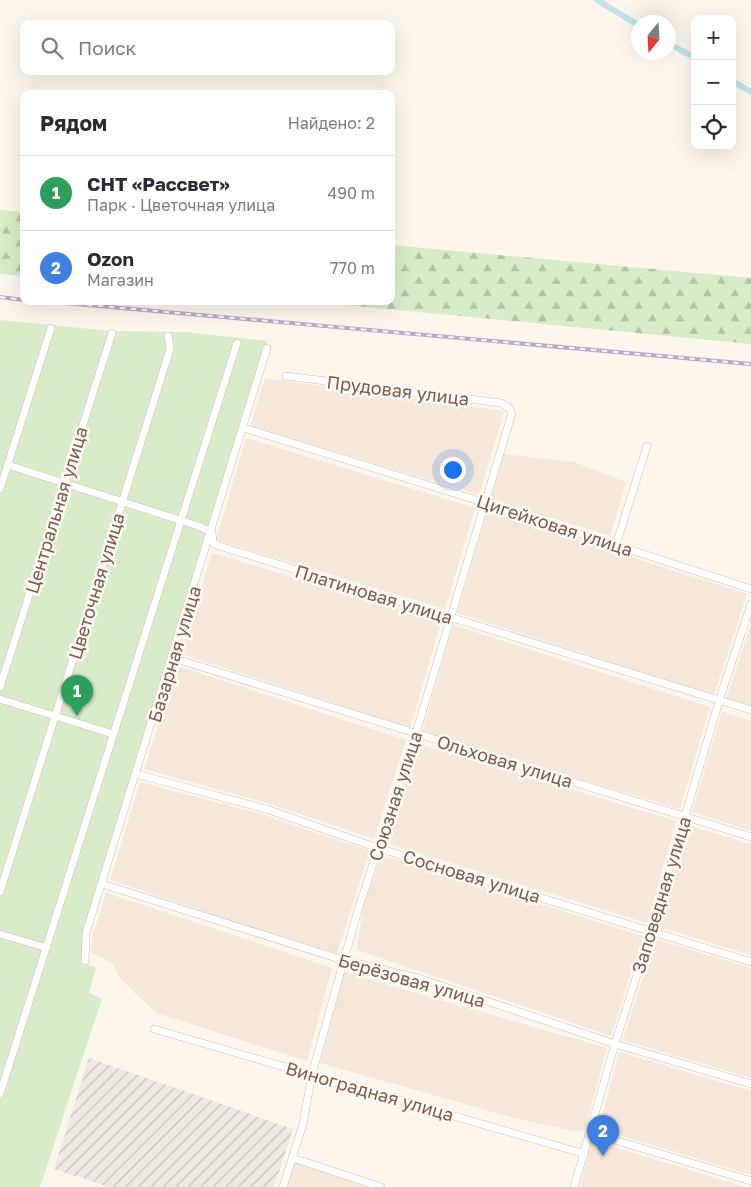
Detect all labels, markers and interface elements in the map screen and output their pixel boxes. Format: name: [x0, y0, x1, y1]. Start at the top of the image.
north arrow: [631, 15, 676, 60]
map controls: [691, 15, 736, 150]
button: +: [691, 15, 736, 60]
search box: [20, 20, 395, 75]
icon: search: [38, 34, 66, 62]
text: Поиск: [78, 36, 137, 59]
button: −: [691, 60, 736, 105]
button: locate: [691, 105, 736, 150]
text: Рядом: [40, 110, 107, 136]
text: Найдено: 2: [288, 113, 375, 133]
text: СНТ «Рассвет»: [87, 172, 230, 195]
text: 1: [52, 183, 60, 203]
text: 490 m: [327, 183, 375, 203]
text: Парк · Цветочная улица: [87, 195, 275, 215]
text: Ozon: [87, 247, 134, 270]
text: 2: [51, 258, 61, 278]
text: 770 m: [330, 258, 375, 278]
text: Магазин: [87, 270, 154, 290]
street label: Прудовая улица: [326, 370, 470, 410]
street label: Центральная улица: [20, 424, 92, 596]
your location: [440, 457, 466, 483]
street label: Цигейковая улица: [474, 489, 636, 561]
street label: Цветочная улица: [63, 510, 129, 662]
street label: Платиновая улица: [293, 560, 455, 628]
street label: Базарная улица: [143, 583, 205, 725]
pin: 1: [61, 675, 93, 716]
street label: Союзная улица: [364, 728, 426, 864]
street label: Ольховая улица: [434, 730, 576, 792]
street label: Заповедная улица: [627, 814, 695, 976]
street label: Сосновая улица: [401, 845, 543, 907]
street label: Берёзовая улица: [336, 948, 488, 1012]
street label: Виноградная улица: [283, 1056, 457, 1126]
pin: 2: [587, 1115, 619, 1156]

